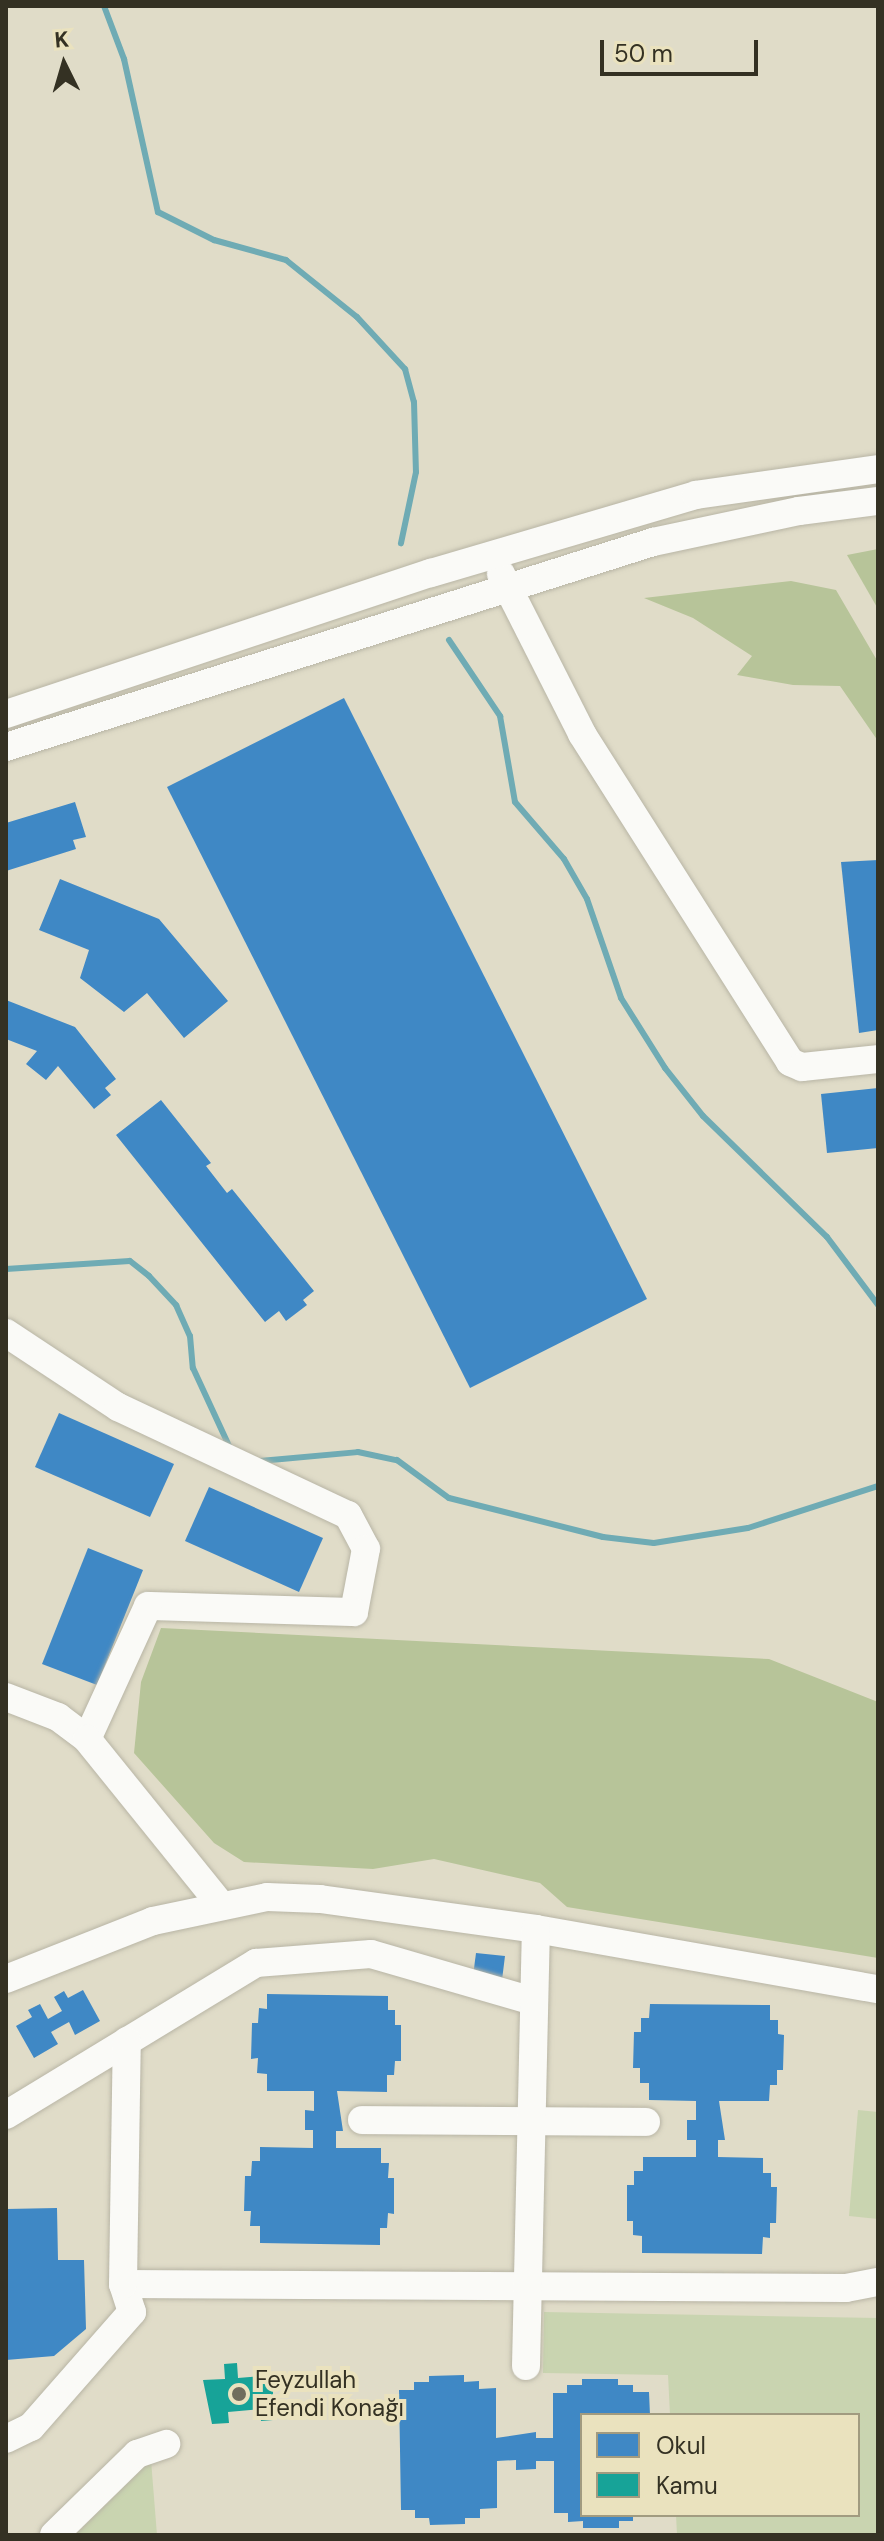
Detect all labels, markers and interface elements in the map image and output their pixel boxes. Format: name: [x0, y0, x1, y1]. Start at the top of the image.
north arrow: [24, 24, 104, 104]
scale bar: [604, 24, 762, 74]
text: K: [53, 25, 70, 55]
text: 50 m: [614, 38, 673, 69]
place label: Feyzullah Efendi Konağı: [255, 2366, 404, 2422]
marker: Feyzullah Efendi Konağı: [230, 2385, 248, 2403]
legend: [580, 2413, 860, 2517]
text: Okul: [656, 2430, 706, 2461]
text: Kamu: [656, 2470, 718, 2501]

